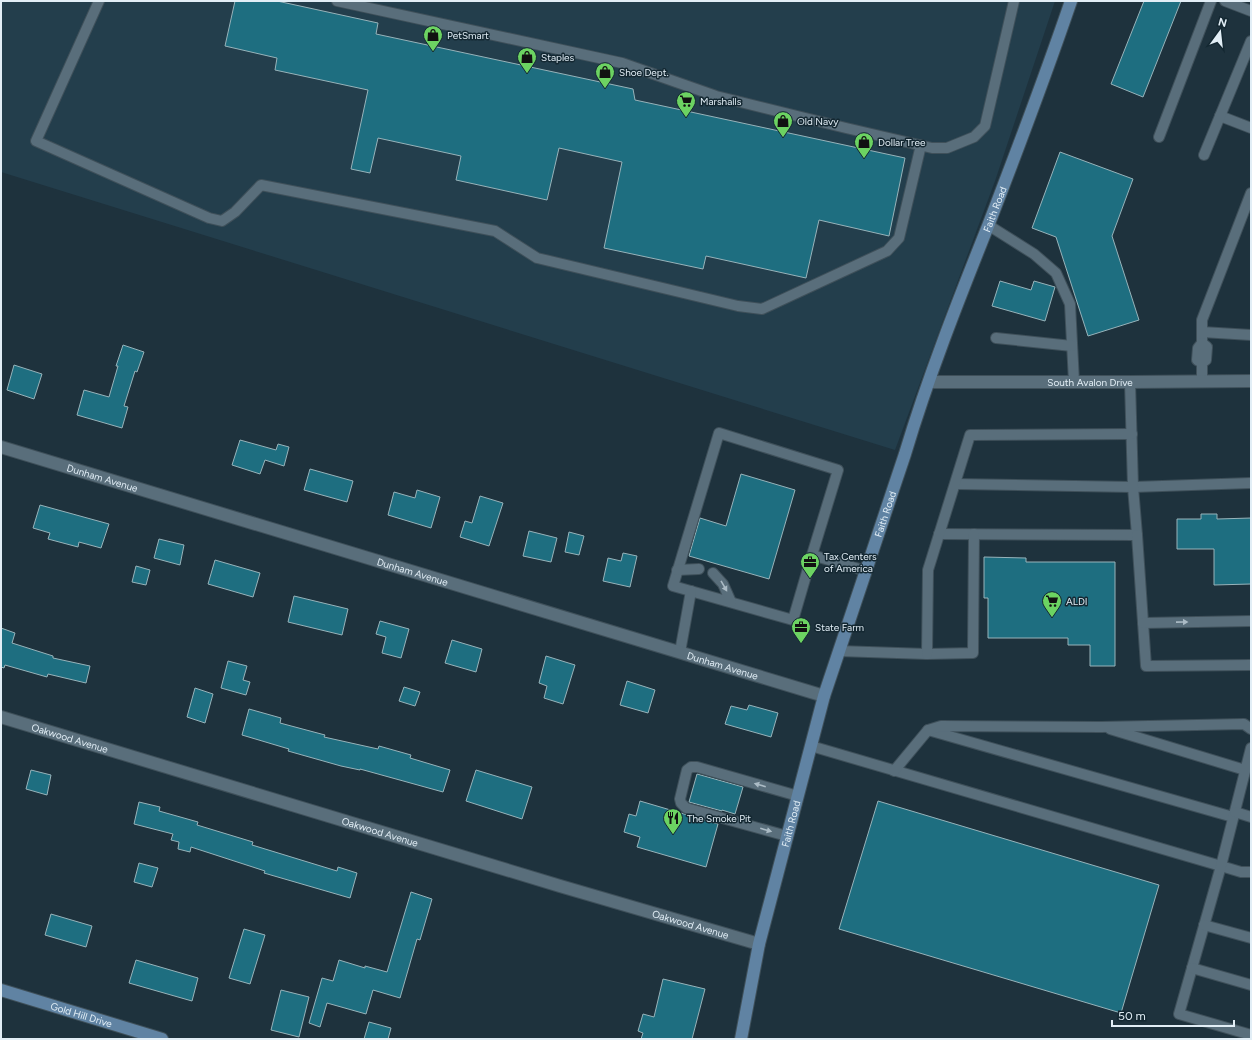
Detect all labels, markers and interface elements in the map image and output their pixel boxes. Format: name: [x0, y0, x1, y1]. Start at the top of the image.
north arrow: [1200, 12, 1240, 52]
text: N: [1217, 15, 1228, 30]
shop icon: PetSmart: [422, 24, 444, 52]
place label: PetSmart: [447, 29, 489, 42]
shop icon: Staples: [516, 46, 538, 74]
place label: Staples: [541, 51, 575, 64]
shop icon: Shoe Dept.: [594, 61, 616, 89]
place label: Shoe Dept.: [619, 66, 669, 79]
supermarket icon: Marshalls: [675, 90, 697, 118]
place label: Marshalls: [700, 95, 742, 108]
shop icon: Old Navy: [772, 110, 794, 138]
place label: Old Navy: [797, 115, 839, 128]
shop icon: Dollar Tree: [853, 131, 875, 159]
place label: Dollar Tree: [878, 136, 926, 149]
street label: Faith Road: [980, 185, 1010, 234]
street label: South Avalon Drive: [1047, 376, 1133, 389]
street label: Dunham Avenue: [65, 461, 140, 495]
street label: Faith Road: [872, 489, 899, 539]
place label: Tax Centers of America: [824, 550, 877, 575]
office icon: Tax Centers of America: [799, 551, 821, 579]
street label: Dunham Avenue: [375, 555, 450, 589]
one-way arrow: [720, 580, 727, 592]
supermarket icon: ALDI: [1041, 590, 1063, 618]
place label: ALDI: [1066, 595, 1088, 608]
office icon: State Farm: [790, 616, 812, 644]
one-way arrow: [1176, 619, 1189, 625]
place label: State Farm: [815, 621, 864, 634]
street label: Dunham Avenue: [685, 649, 760, 683]
street label: Oakwood Avenue: [30, 721, 110, 756]
one-way arrow: [754, 782, 766, 788]
street label: Faith Road: [779, 799, 803, 849]
restaurant icon: The Smoke Pit: [662, 807, 684, 835]
place label: The Smoke Pit: [687, 812, 751, 825]
street label: Oakwood Avenue: [340, 814, 420, 850]
one-way arrow: [760, 827, 772, 833]
street label: Oakwood Avenue: [651, 907, 731, 942]
street label: Gold Hill Drive: [49, 999, 114, 1031]
scale bar: [1112, 1002, 1234, 1028]
text: 50 m: [1118, 1009, 1146, 1023]

